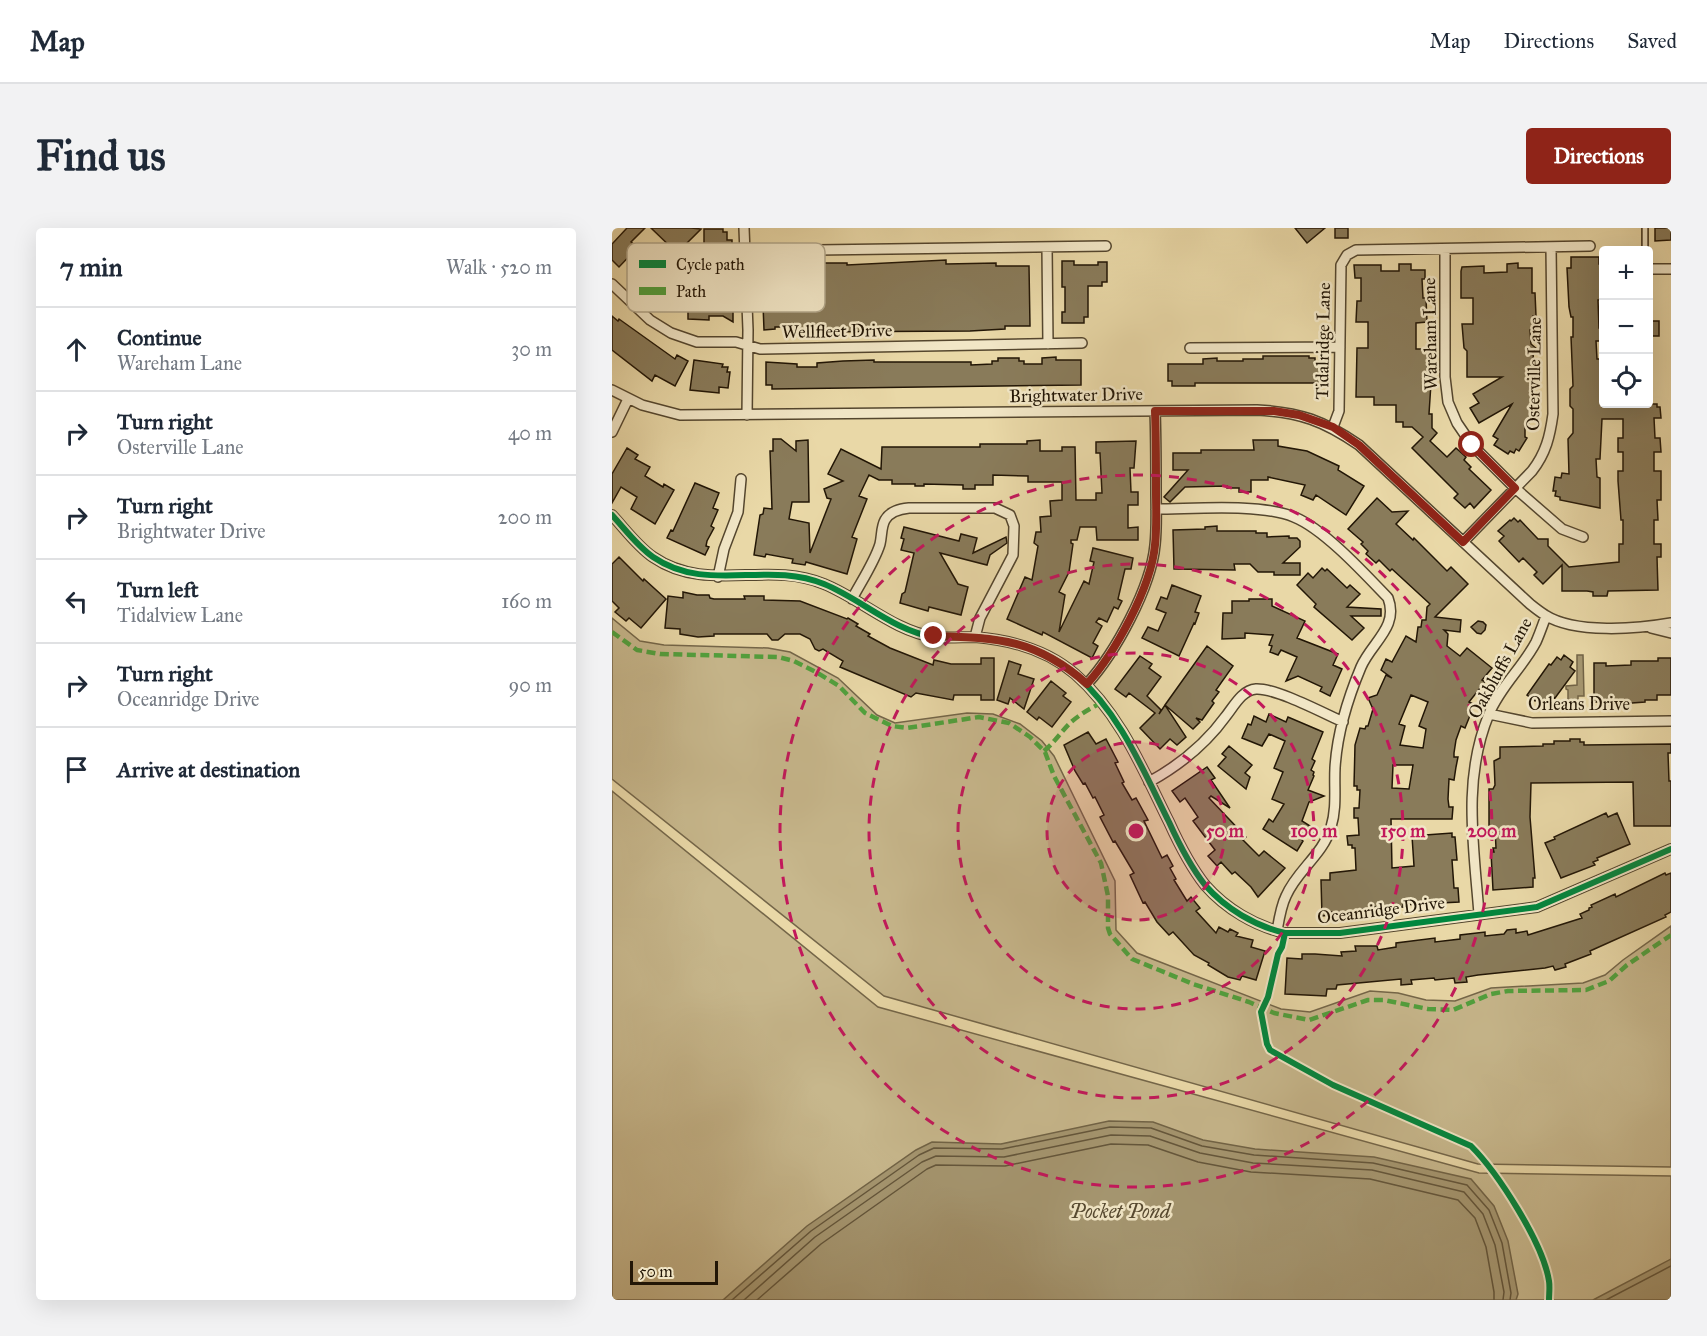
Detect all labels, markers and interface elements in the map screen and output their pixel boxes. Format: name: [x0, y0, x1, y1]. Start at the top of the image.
text: Map: [30, 24, 85, 59]
text: Map: [1430, 28, 1471, 54]
text: Directions: [1504, 28, 1594, 54]
text: Saved: [1627, 28, 1677, 54]
button: Directions: [1526, 128, 1671, 184]
text: Find us: [36, 130, 166, 182]
legend: [627, 243, 825, 312]
map controls: [1599, 246, 1653, 408]
button: +: [1599, 246, 1653, 300]
text: 7 min: [60, 251, 123, 283]
text: Walk · 520 m: [446, 255, 552, 279]
text: Cycle path: [676, 255, 745, 274]
street label: Wareham Lane: [1418, 277, 1442, 391]
text: Path: [676, 282, 706, 301]
street label: Tidalridge Lane: [1311, 282, 1336, 400]
button: −: [1599, 300, 1653, 354]
street label: Osterville Lane: [1522, 317, 1546, 431]
street label: Wellfleet Drive: [781, 319, 893, 343]
text: Continue: [117, 324, 202, 351]
icon: ahead: [60, 333, 93, 366]
text: 30 m: [511, 337, 552, 361]
text: Wareham Lane: [117, 351, 242, 375]
button: locate: [1599, 354, 1653, 408]
street label: Brightwater Drive: [1009, 383, 1143, 408]
text: Turn right: [117, 408, 213, 435]
icon: right: [60, 417, 93, 450]
text: 40 m: [508, 421, 552, 445]
route start: [1458, 431, 1484, 457]
text: Osterville Lane: [117, 435, 244, 459]
text: Turn right: [117, 492, 213, 519]
icon: right: [60, 501, 93, 534]
text: 200 m: [498, 505, 552, 529]
text: Brightwater Drive: [117, 519, 266, 543]
text: Turn left: [117, 576, 199, 603]
icon: left: [60, 585, 93, 618]
text: 160 m: [501, 589, 552, 613]
text: Tidalview Lane: [117, 603, 243, 627]
street label: Oakbluffs Lane: [1463, 614, 1537, 722]
route end: [920, 622, 946, 648]
text: Turn right: [117, 660, 213, 687]
icon: right: [60, 669, 93, 702]
text: 90 m: [509, 673, 552, 697]
text: Oceanridge Drive: [117, 687, 259, 711]
street label: Orleans Drive: [1528, 693, 1630, 715]
icon: arrive: [60, 753, 93, 786]
text: Arrive at destination: [117, 756, 300, 783]
text: 50 m: [1206, 820, 1245, 842]
text: 100 m: [1291, 820, 1338, 842]
text: 150 m: [1381, 820, 1426, 842]
text: 200 m: [1468, 820, 1517, 842]
centre of rings: [1126, 821, 1146, 841]
street label: Oceanridge Drive: [1316, 891, 1446, 930]
water label: Pocket Pond: [1070, 1199, 1172, 1223]
scale bar: [630, 1258, 718, 1286]
text: 50 m: [639, 1262, 673, 1281]

